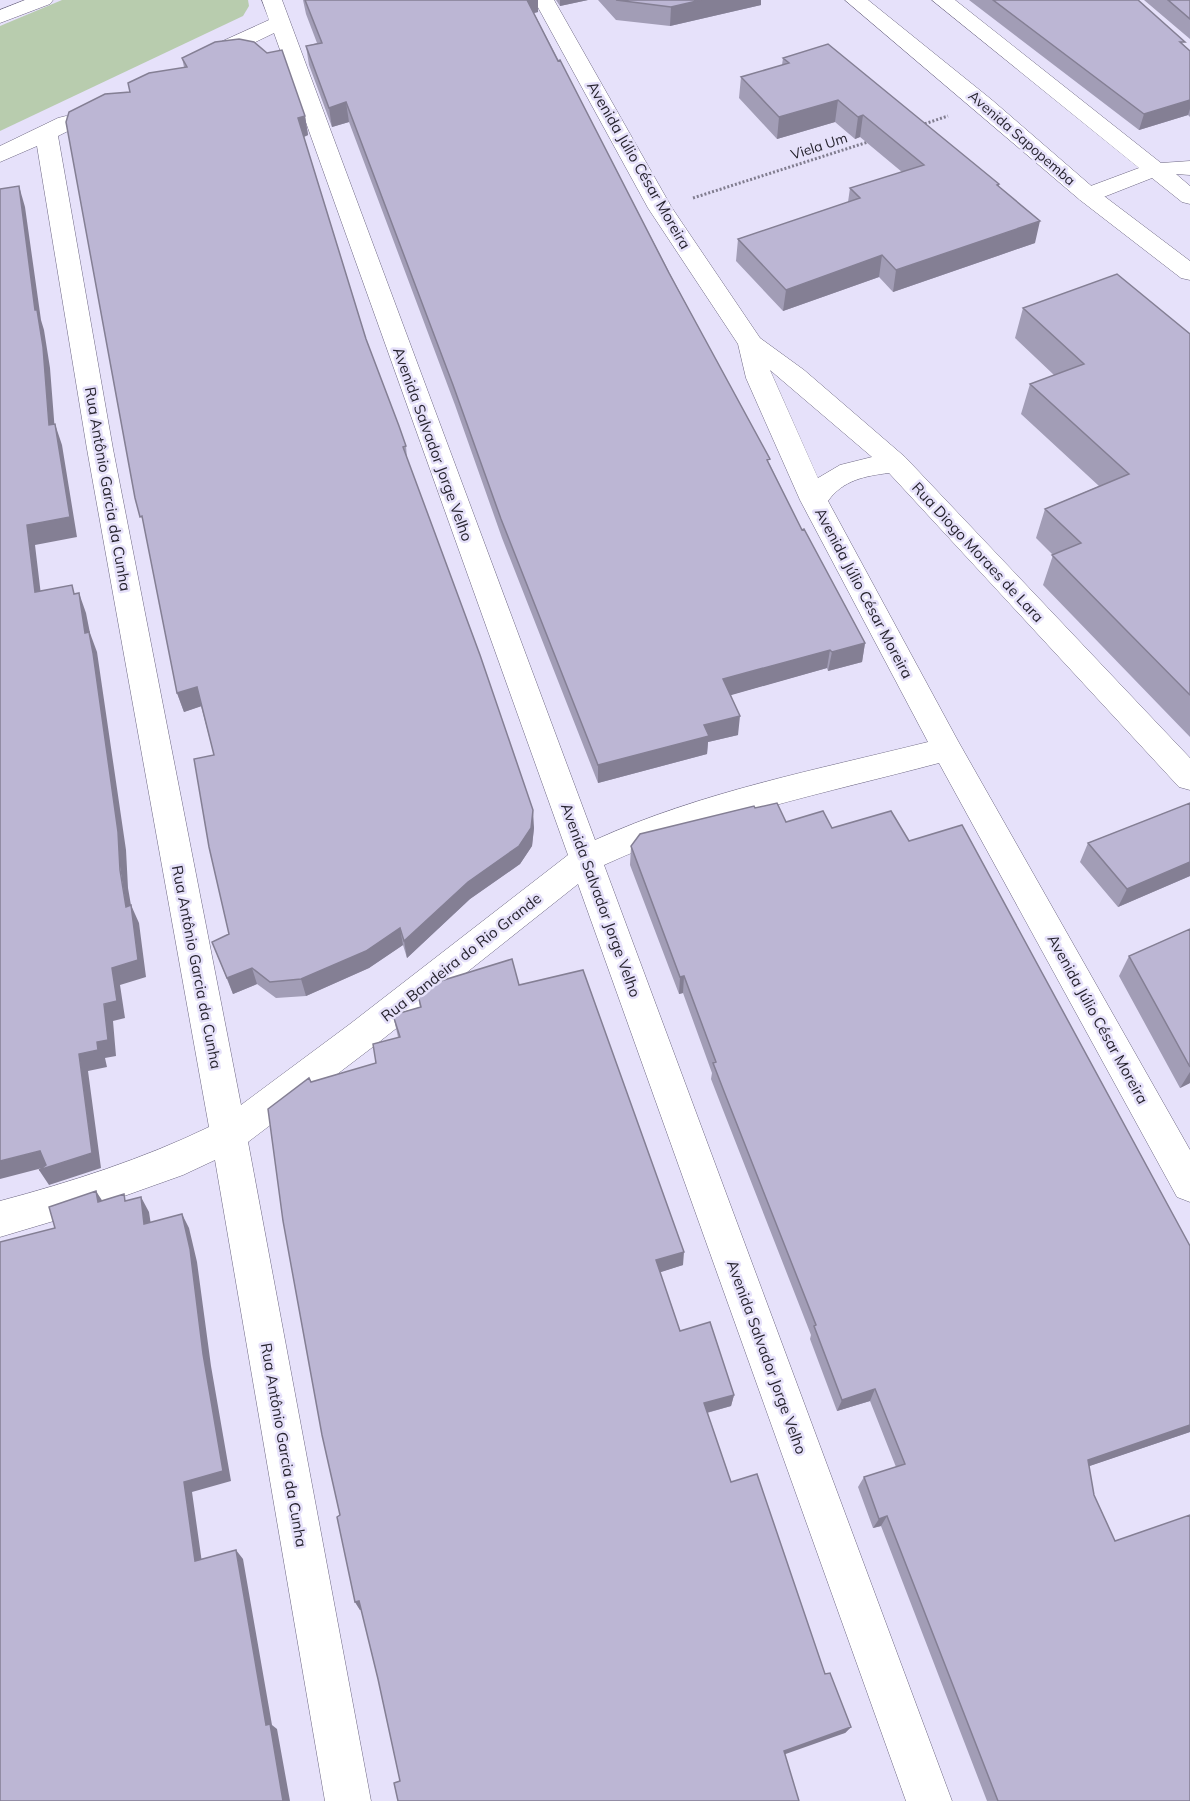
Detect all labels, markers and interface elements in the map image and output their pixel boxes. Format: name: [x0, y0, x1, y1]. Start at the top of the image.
street label: Avenida Júlio César Moreira: [583, 78, 695, 252]
street label: Avenida Sapopemba: [965, 87, 1079, 189]
street label: Viela Um: [788, 128, 850, 164]
street label: Avenida Salvador Jorge Velho: [389, 344, 477, 544]
street label: Rua Antônio Garcia da Cunha: [81, 386, 135, 592]
street label: Rua Diogo Moraes de Lara: [908, 478, 1048, 626]
street label: Avenida Júlio César Moreira: [811, 504, 917, 682]
street label: Avenida Salvador Jorge Velho: [557, 800, 645, 1000]
street label: Rua Antônio Garcia da Cunha: [168, 864, 226, 1070]
street label: Rua Bandeira do Rio Grande: [377, 889, 545, 1025]
street label: Avenida Júlio César Moreira: [1043, 931, 1153, 1107]
street label: Avenida Salvador Jorge Velho: [723, 1257, 811, 1457]
street label: Rua Antônio Garcia da Cunha: [257, 1342, 311, 1548]

